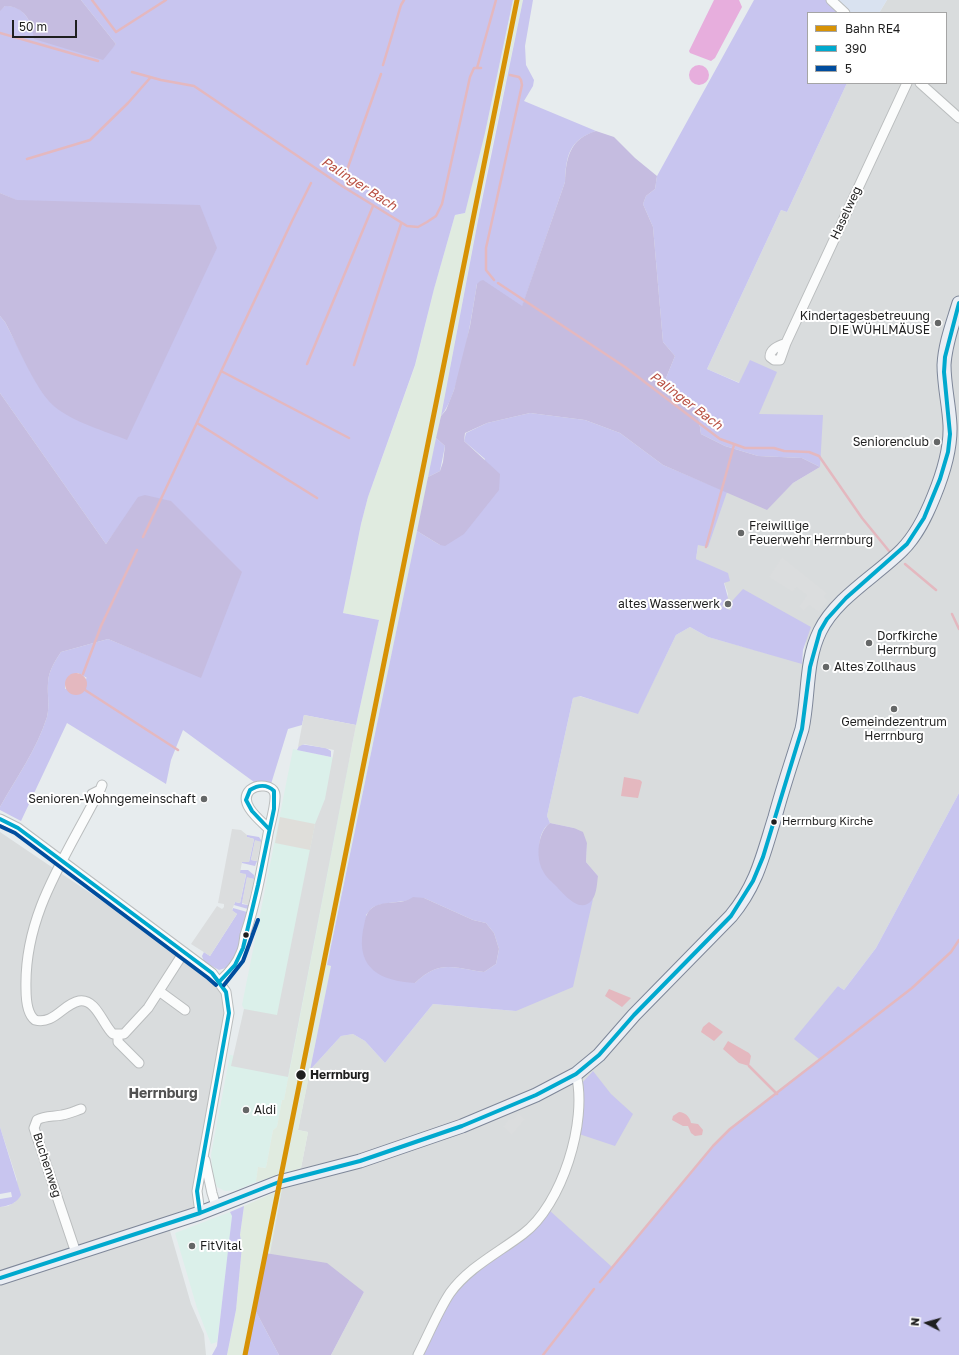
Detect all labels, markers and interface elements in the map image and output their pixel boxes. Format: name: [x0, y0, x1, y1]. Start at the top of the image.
scale bar: [14, 12, 79, 38]
legend: [807, 12, 947, 84]
text: 50 m: [19, 19, 47, 34]
text: Bahn RE4: [845, 21, 900, 36]
text: 390: [845, 41, 867, 56]
text: 5: [845, 61, 852, 76]
water label: Palinger Bach: [319, 154, 399, 214]
street label: Haselweg: [827, 184, 865, 242]
place label: Kindertagesbetreuung DIE WÜHLMÄUSE: [800, 309, 930, 337]
marker: Kindertagesbetreuung DIE WÜHLMÄUSE: [933, 318, 943, 328]
water label: Palinger Bach: [647, 369, 725, 433]
place label: Seniorenclub: [853, 435, 929, 449]
marker: Seniorenclub: [932, 437, 942, 447]
place label: Freiwillige Feuerwehr Herrnburg: [749, 519, 873, 547]
marker: Freiwillige Feuerwehr Herrnburg: [736, 528, 746, 538]
place label: altes Wasserwerk: [618, 597, 720, 611]
marker: altes Wasserwerk: [723, 599, 733, 609]
place label: Dorfkirche Herrnburg: [877, 629, 937, 657]
marker: Dorfkirche Herrnburg: [864, 638, 874, 648]
place label: Altes Zollhaus: [834, 660, 916, 674]
marker: Altes Zollhaus: [821, 662, 831, 672]
marker: Gemeindezentrum Herrnburg: [889, 704, 899, 714]
place label: Gemeindezentrum Herrnburg: [841, 715, 947, 743]
place label: Senioren-Wohngemeinschaft: [28, 792, 196, 806]
marker: Senioren-Wohngemeinschaft: [199, 794, 209, 804]
place label: Herrnburg Kirche: [782, 815, 873, 829]
marker: Herrnburg Kirche: [769, 817, 779, 827]
unlabelled marker: [241, 930, 251, 940]
marker: Herrnburg: [294, 1068, 308, 1082]
place label: Herrnburg: [310, 1068, 369, 1082]
district label: Herrnburg: [128, 1086, 198, 1102]
place label: Aldi: [254, 1103, 276, 1117]
marker: Aldi: [241, 1105, 251, 1115]
street label: Buchenweg: [30, 1131, 64, 1199]
place label: FitVital: [200, 1239, 242, 1253]
marker: FitVital: [187, 1241, 197, 1251]
north arrow: [907, 1303, 947, 1343]
text: N: [908, 1317, 921, 1327]

